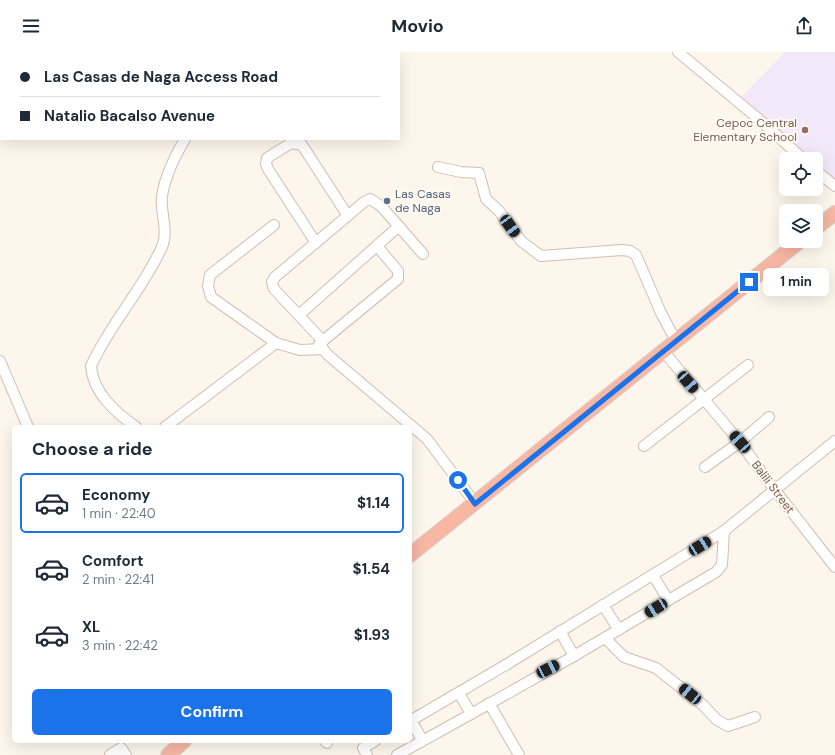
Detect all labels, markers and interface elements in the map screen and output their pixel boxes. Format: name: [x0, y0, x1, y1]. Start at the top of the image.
text: Movio: [391, 14, 444, 38]
icon: menu: [20, 15, 42, 37]
icon: share: [793, 15, 815, 37]
text: Las Casas de Naga Access Road: [44, 67, 278, 87]
text: Natalio Bacalso Avenue: [44, 106, 215, 126]
place label: Cepoc Central Elementary School: [693, 115, 797, 145]
marker: Cepoc Central Elementary School: [800, 125, 810, 135]
map controls: [779, 152, 823, 248]
button: locate: [779, 152, 823, 196]
place label: Las Casas de Naga: [395, 186, 451, 216]
marker: Las Casas de Naga: [382, 196, 392, 206]
button: layers: [779, 204, 823, 248]
car: [498, 213, 522, 239]
callout: 1 min: [763, 268, 829, 296]
route end: [740, 273, 758, 291]
text: 1 min: [780, 273, 812, 290]
car: [676, 369, 700, 395]
car: [728, 429, 752, 455]
text: Choose a ride: [32, 437, 153, 461]
street label: Balili Street: [748, 457, 798, 517]
route start: [449, 471, 467, 489]
icon: car: [34, 485, 70, 521]
text: Economy: [82, 485, 150, 505]
text: $1.14: [357, 493, 390, 513]
text: 1 min · 22:40: [82, 505, 156, 522]
car: [687, 535, 713, 557]
icon: car: [34, 551, 70, 587]
text: Comfort: [82, 551, 143, 571]
text: $1.54: [353, 559, 390, 579]
text: 2 min · 22:41: [82, 571, 154, 588]
car: [643, 597, 669, 619]
icon: car: [34, 617, 70, 653]
text: XL: [82, 617, 100, 637]
text: $1.93: [354, 625, 390, 645]
text: 3 min · 22:42: [82, 637, 158, 654]
car: [535, 658, 561, 680]
car: [677, 682, 703, 706]
button: Confirm: [32, 689, 392, 735]

